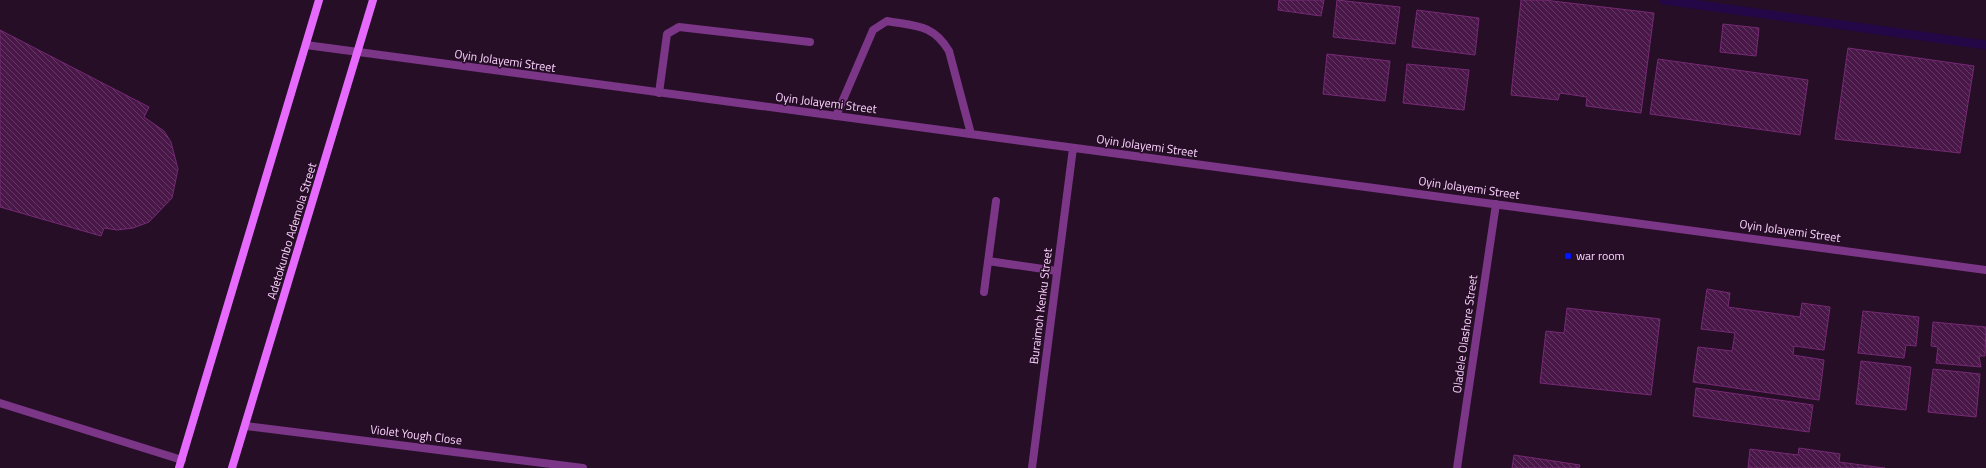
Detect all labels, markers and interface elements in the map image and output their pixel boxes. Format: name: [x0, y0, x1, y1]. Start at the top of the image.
street label: Oyin Jolayemi Street: [453, 44, 558, 77]
street label: Oyin Jolayemi Street: [774, 87, 879, 118]
street label: Oyin Jolayemi Street: [1095, 129, 1200, 162]
street label: Adetokunbo Ademola Street: [262, 159, 322, 302]
street label: Oyin Jolayemi Street: [1417, 171, 1522, 204]
street label: Oyin Jolayemi Street: [1738, 214, 1843, 247]
street label: Buraimoh Kenku Street: [1024, 246, 1057, 365]
place label: war room: [1576, 246, 1625, 265]
marker: war room: [1563, 251, 1573, 261]
street label: Oladele Olashore Street: [1447, 273, 1482, 394]
street label: Violet Yough Close: [369, 419, 463, 450]

